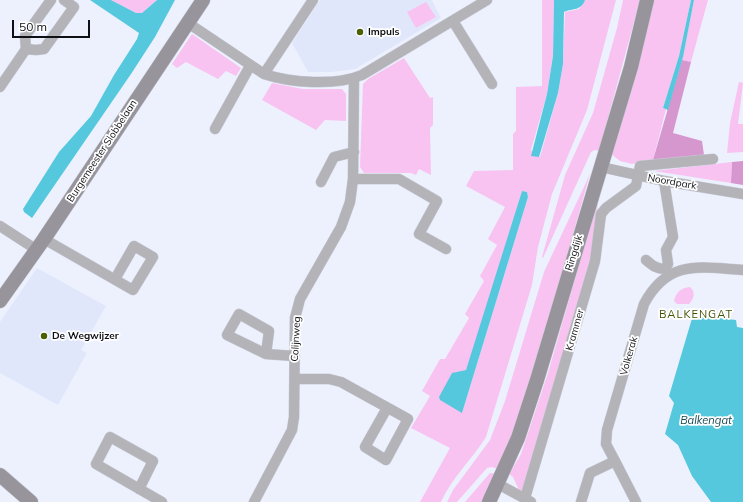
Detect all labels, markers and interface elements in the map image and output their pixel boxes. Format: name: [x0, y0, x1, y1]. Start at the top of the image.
scale bar: [14, 12, 92, 38]
text: 50 m: [19, 19, 47, 34]
place label: Impuls: [368, 26, 400, 38]
marker: Impuls: [355, 27, 365, 37]
street label: Burgemeester Slobbelaan: [64, 98, 140, 204]
street label: Noordpark: [647, 172, 697, 192]
street label: Ringdijk: [563, 234, 585, 272]
street label: Krammer: [563, 308, 587, 352]
district label: BALKENGAT: [659, 308, 733, 322]
street label: Colijnweg: [289, 316, 303, 362]
place label: De Wegwijzer: [52, 330, 119, 342]
marker: De Wegwijzer: [39, 331, 49, 341]
street label: Volkerak: [618, 335, 640, 377]
water label: Balkengat: [680, 414, 732, 428]

